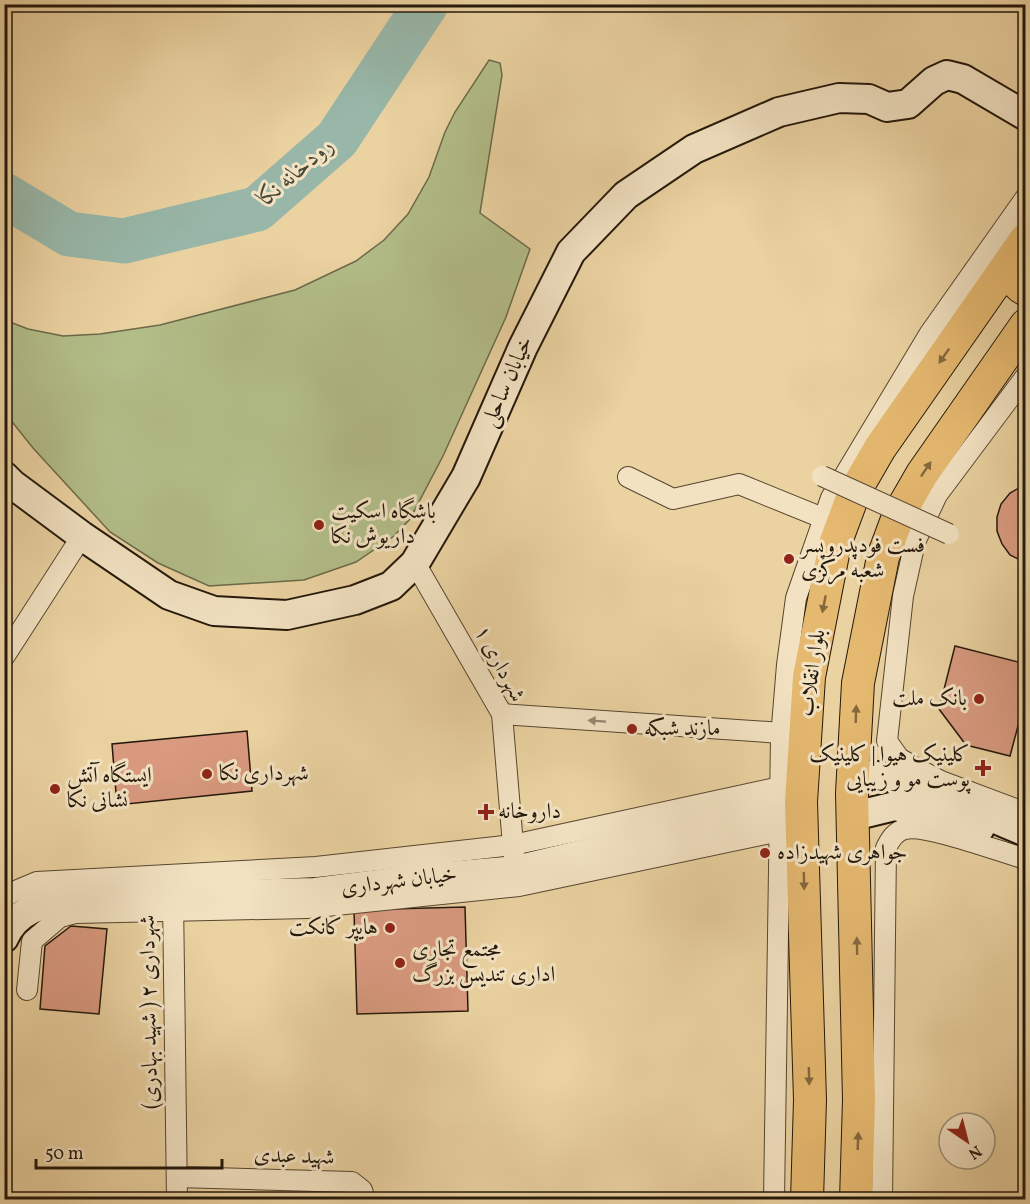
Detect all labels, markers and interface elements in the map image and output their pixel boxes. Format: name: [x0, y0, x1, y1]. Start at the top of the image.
water label: رودخانه نکا: [250, 130, 342, 216]
street label: خیابان ساحلی: [474, 332, 542, 432]
one-way arrow: [938, 348, 950, 364]
one-way arrow: [920, 461, 931, 477]
place label: باشگاه اسکیت داریوش نکا: [331, 497, 436, 553]
marker: باشگاه اسکیت داریوش نکا: [312, 518, 326, 532]
place label: فست فودپدروپسر شعبه مرکزی: [799, 531, 925, 587]
marker: فست فودپدروپسر شعبه مرکزی: [782, 552, 796, 566]
one-way arrow: [819, 594, 828, 613]
street label: شهرداری ۱: [466, 620, 532, 708]
street label: بلوار انقلاب: [792, 627, 834, 719]
place label: بانک ملت: [892, 684, 967, 715]
marker: بانک ملت: [972, 692, 986, 706]
one-way arrow: [852, 705, 861, 724]
place label: مازند شبکه: [644, 714, 721, 745]
one-way arrow: [588, 716, 607, 725]
marker: مازند شبکه: [625, 722, 639, 736]
place label: کلینیک هیوا | کلینیک پوست مو و زیبایی: [809, 740, 972, 796]
place label: شهرداری نکا: [219, 759, 309, 790]
marker: کلینیک هیوا | کلینیک پوست مو و زیبایی: [974, 759, 992, 777]
place label: ایستگاه آتش نشانی نکا: [67, 761, 152, 817]
marker: شهرداری نکا: [200, 767, 214, 781]
marker: ایستگاه آتش نشانی نکا: [48, 782, 62, 796]
place label: داروخانه: [498, 797, 561, 828]
marker: داروخانه: [479, 805, 493, 819]
place label: جواهری شهیدزاده: [777, 838, 907, 869]
marker: جواهری شهیدزاده: [758, 846, 772, 860]
street label: خیابان شهرداری: [339, 860, 459, 904]
one-way arrow: [800, 872, 809, 891]
place label: هایپر کانکت: [289, 913, 378, 944]
street label: شهرداری ۲ ( شهید بهادری): [133, 915, 167, 1109]
marker: هایپر کانکت: [383, 921, 397, 935]
place label: مجتمع تجاری اداری تندیس بزرگ: [412, 935, 555, 991]
one-way arrow: [852, 937, 861, 956]
marker: مجتمع تجاری اداری تندیس بزرگ: [393, 956, 407, 970]
one-way arrow: [805, 1067, 814, 1086]
north arrow: [937, 1111, 997, 1171]
scale bar: [36, 1132, 222, 1170]
one-way arrow: [853, 1132, 863, 1151]
text: N: [963, 1139, 986, 1164]
street label: شهید عبدی: [253, 1140, 335, 1174]
text: 50 m: [45, 1142, 84, 1167]

